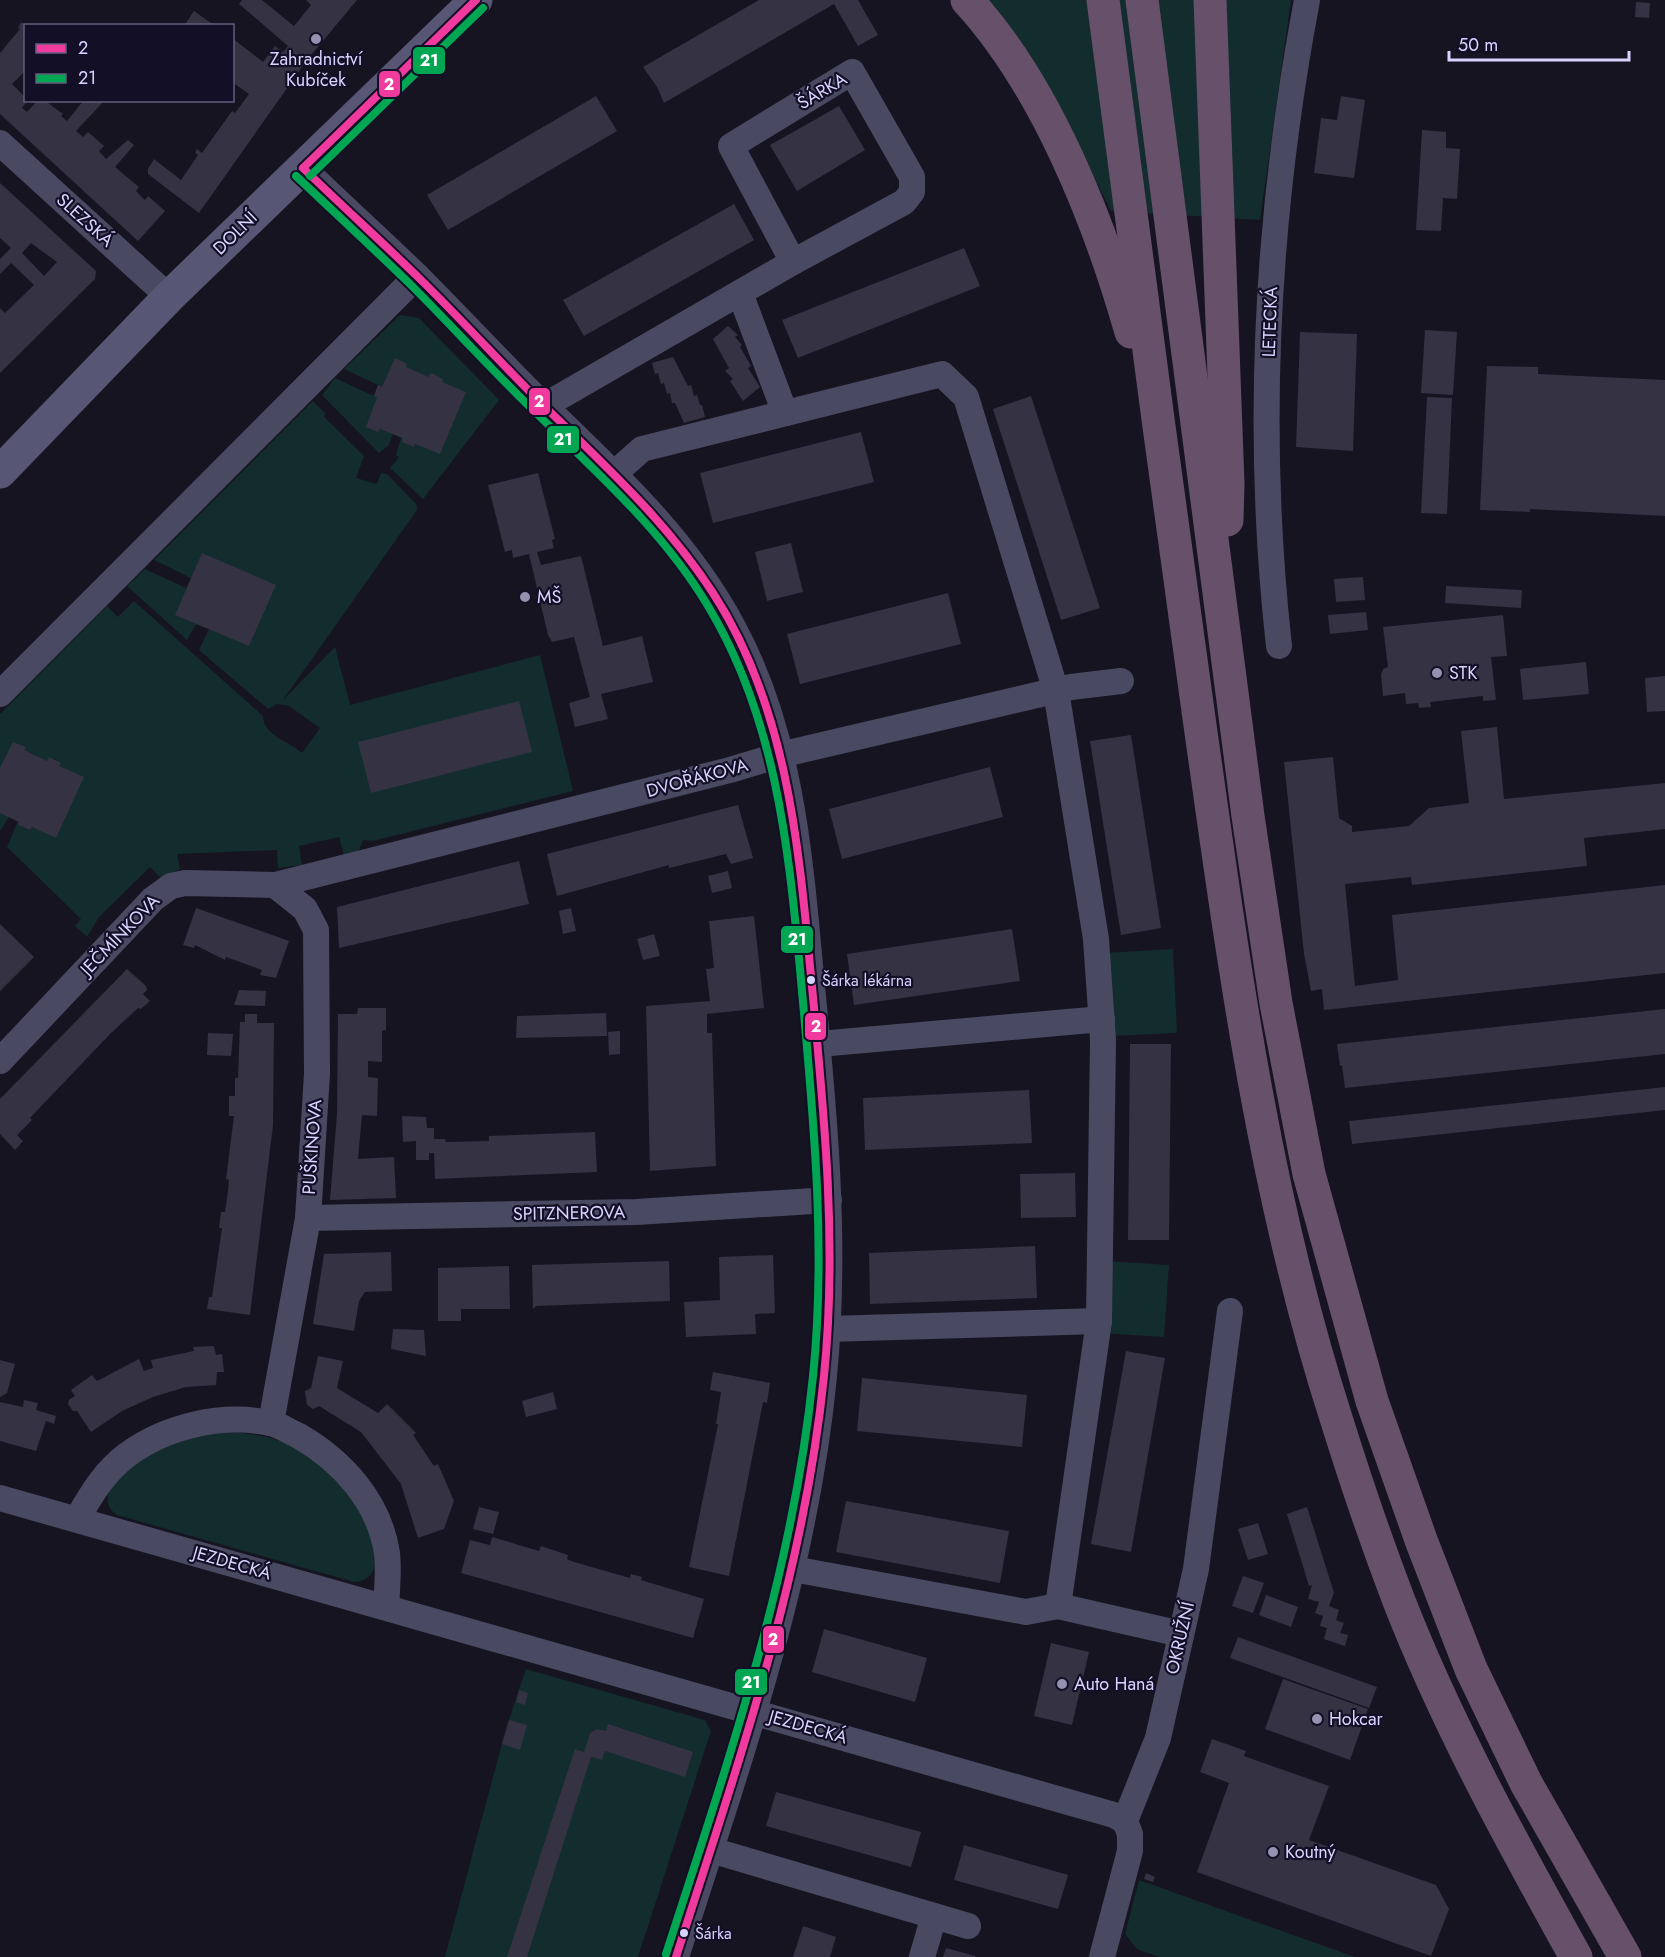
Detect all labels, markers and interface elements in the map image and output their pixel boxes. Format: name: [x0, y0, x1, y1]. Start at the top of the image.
legend: [24, 24, 234, 102]
scale bar: [1449, 24, 1629, 62]
marker: Zahradnictví Kubíček: [309, 32, 323, 46]
text: 50 m: [1458, 32, 1498, 58]
text: 2: [78, 35, 88, 61]
place label: Zahradnictví Kubíček: [270, 46, 364, 93]
line badge: 21: [412, 46, 446, 75]
text: 21: [420, 49, 438, 72]
text: 21: [78, 65, 96, 91]
street label: ŠÁRKA: [792, 66, 852, 116]
line badge: 2: [378, 70, 401, 98]
text: 2: [384, 73, 394, 96]
street label: SLEZSKÁ: [50, 187, 120, 253]
street label: DOLNÍ: [207, 205, 263, 261]
street label: LETECKÁ: [1256, 286, 1284, 358]
line badge: 2: [528, 387, 551, 416]
text: 2: [534, 390, 544, 413]
line badge: 21: [546, 425, 580, 454]
text: 21: [554, 428, 572, 451]
place label: MŠ: [537, 584, 562, 610]
marker: MŠ: [518, 590, 532, 604]
place label: STK: [1449, 660, 1478, 686]
marker: STK: [1430, 666, 1444, 680]
street label: DVOŘÁKOVA: [643, 752, 751, 804]
street label: JEČMÍNKOVA: [73, 888, 166, 983]
line badge: 21: [780, 925, 814, 954]
text: 21: [788, 928, 806, 951]
place label: Šárka lékárna: [822, 969, 912, 992]
marker: Šárka lékárna: [805, 974, 817, 986]
line badge: 2: [804, 1012, 827, 1041]
text: 2: [811, 1015, 821, 1038]
street label: PUŠKINOVA: [296, 1099, 328, 1195]
street label: SPITZNEROVA: [513, 1199, 626, 1227]
street label: JEZDECKÁ: [188, 1539, 274, 1587]
street label: OKRUŽNÍ: [1159, 1599, 1201, 1677]
line badge: 2: [762, 1625, 785, 1654]
text: 2: [768, 1628, 778, 1651]
line badge: 21: [734, 1668, 768, 1696]
text: 21: [742, 1671, 760, 1694]
place label: Auto Haná: [1074, 1671, 1154, 1697]
marker: Auto Haná: [1055, 1677, 1069, 1691]
street label: JEZDECKÁ: [764, 1703, 850, 1751]
place label: Hokcar: [1329, 1706, 1384, 1732]
marker: Hokcar: [1310, 1712, 1324, 1726]
place label: Koutný: [1285, 1839, 1336, 1865]
marker: Koutný: [1266, 1845, 1280, 1859]
place label: Šárka: [695, 1922, 732, 1945]
marker: Šárka: [678, 1927, 690, 1939]

